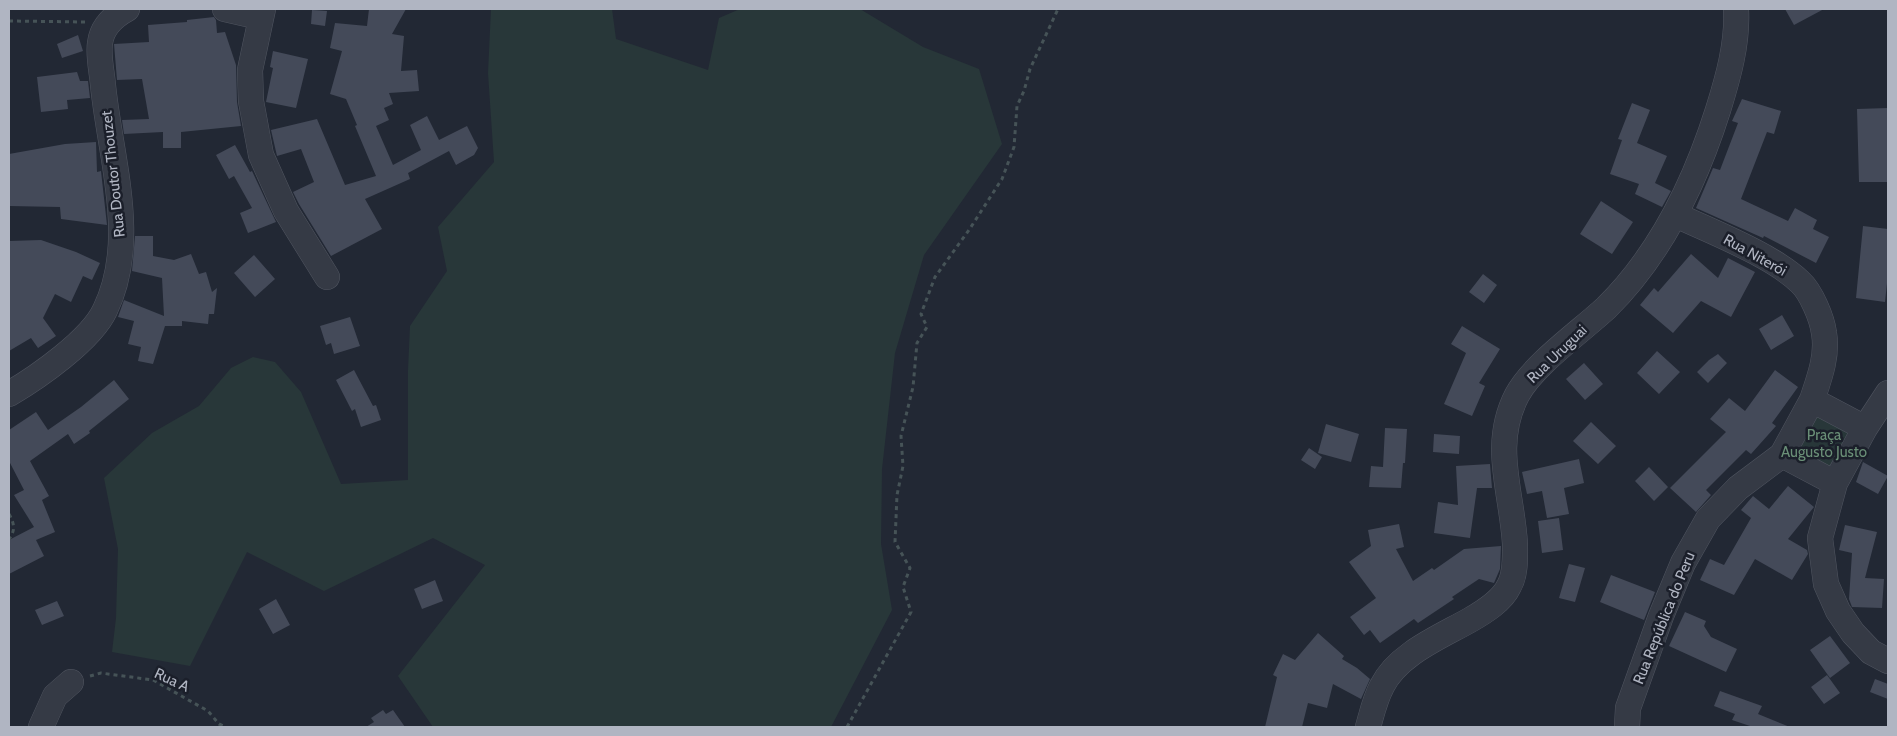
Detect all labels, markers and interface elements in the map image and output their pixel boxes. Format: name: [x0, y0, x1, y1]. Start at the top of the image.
street label: Rua Doutor Thouzet: [97, 110, 129, 238]
street label: Rua Niterói: [1720, 230, 1790, 280]
street label: Rua Uruguai: [1523, 321, 1591, 387]
park label: Praça Augusto Justo: [1781, 426, 1867, 461]
street label: Rua República do Peru: [1629, 549, 1699, 687]
street label: Rua A: [152, 664, 193, 696]

